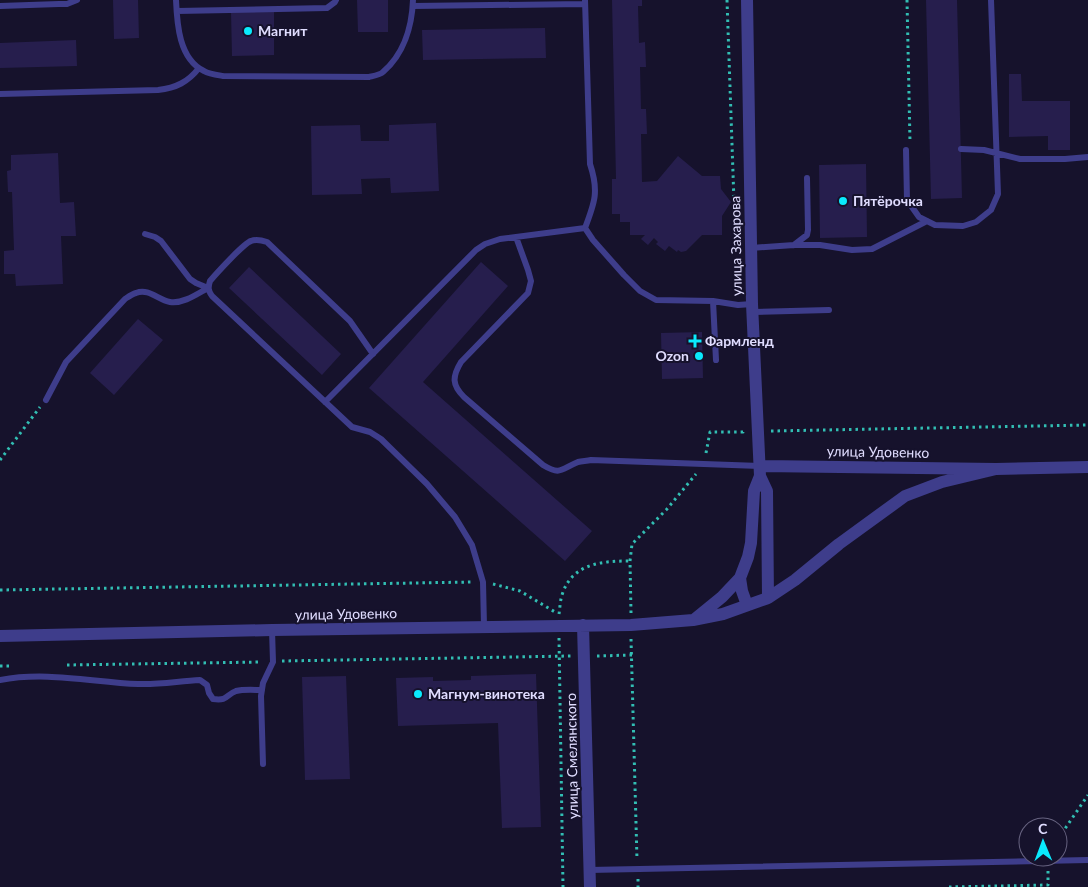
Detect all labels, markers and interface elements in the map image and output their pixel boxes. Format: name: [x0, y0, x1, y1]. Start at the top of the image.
place label: Магнит: [258, 22, 308, 39]
marker: Магнит: [242, 25, 254, 37]
place label: Пятёрочка: [853, 192, 923, 209]
marker: Пятёрочка: [837, 195, 849, 207]
street label: улица Захарова: [726, 196, 745, 296]
place label: Фармленд: [705, 332, 774, 349]
marker: Фармленд: [689, 335, 701, 347]
place label: Ozon: [656, 347, 689, 364]
marker: Ozon: [693, 350, 705, 362]
street label: улица Удовенко: [827, 442, 929, 461]
street label: улица Удовенко: [295, 604, 397, 623]
place label: Магнум-винотека: [428, 685, 545, 702]
marker: Магнум-винотека: [412, 688, 424, 700]
street label: улица Смелянского: [562, 693, 581, 819]
north arrow: [1018, 817, 1068, 867]
text: С: [1038, 820, 1048, 837]

